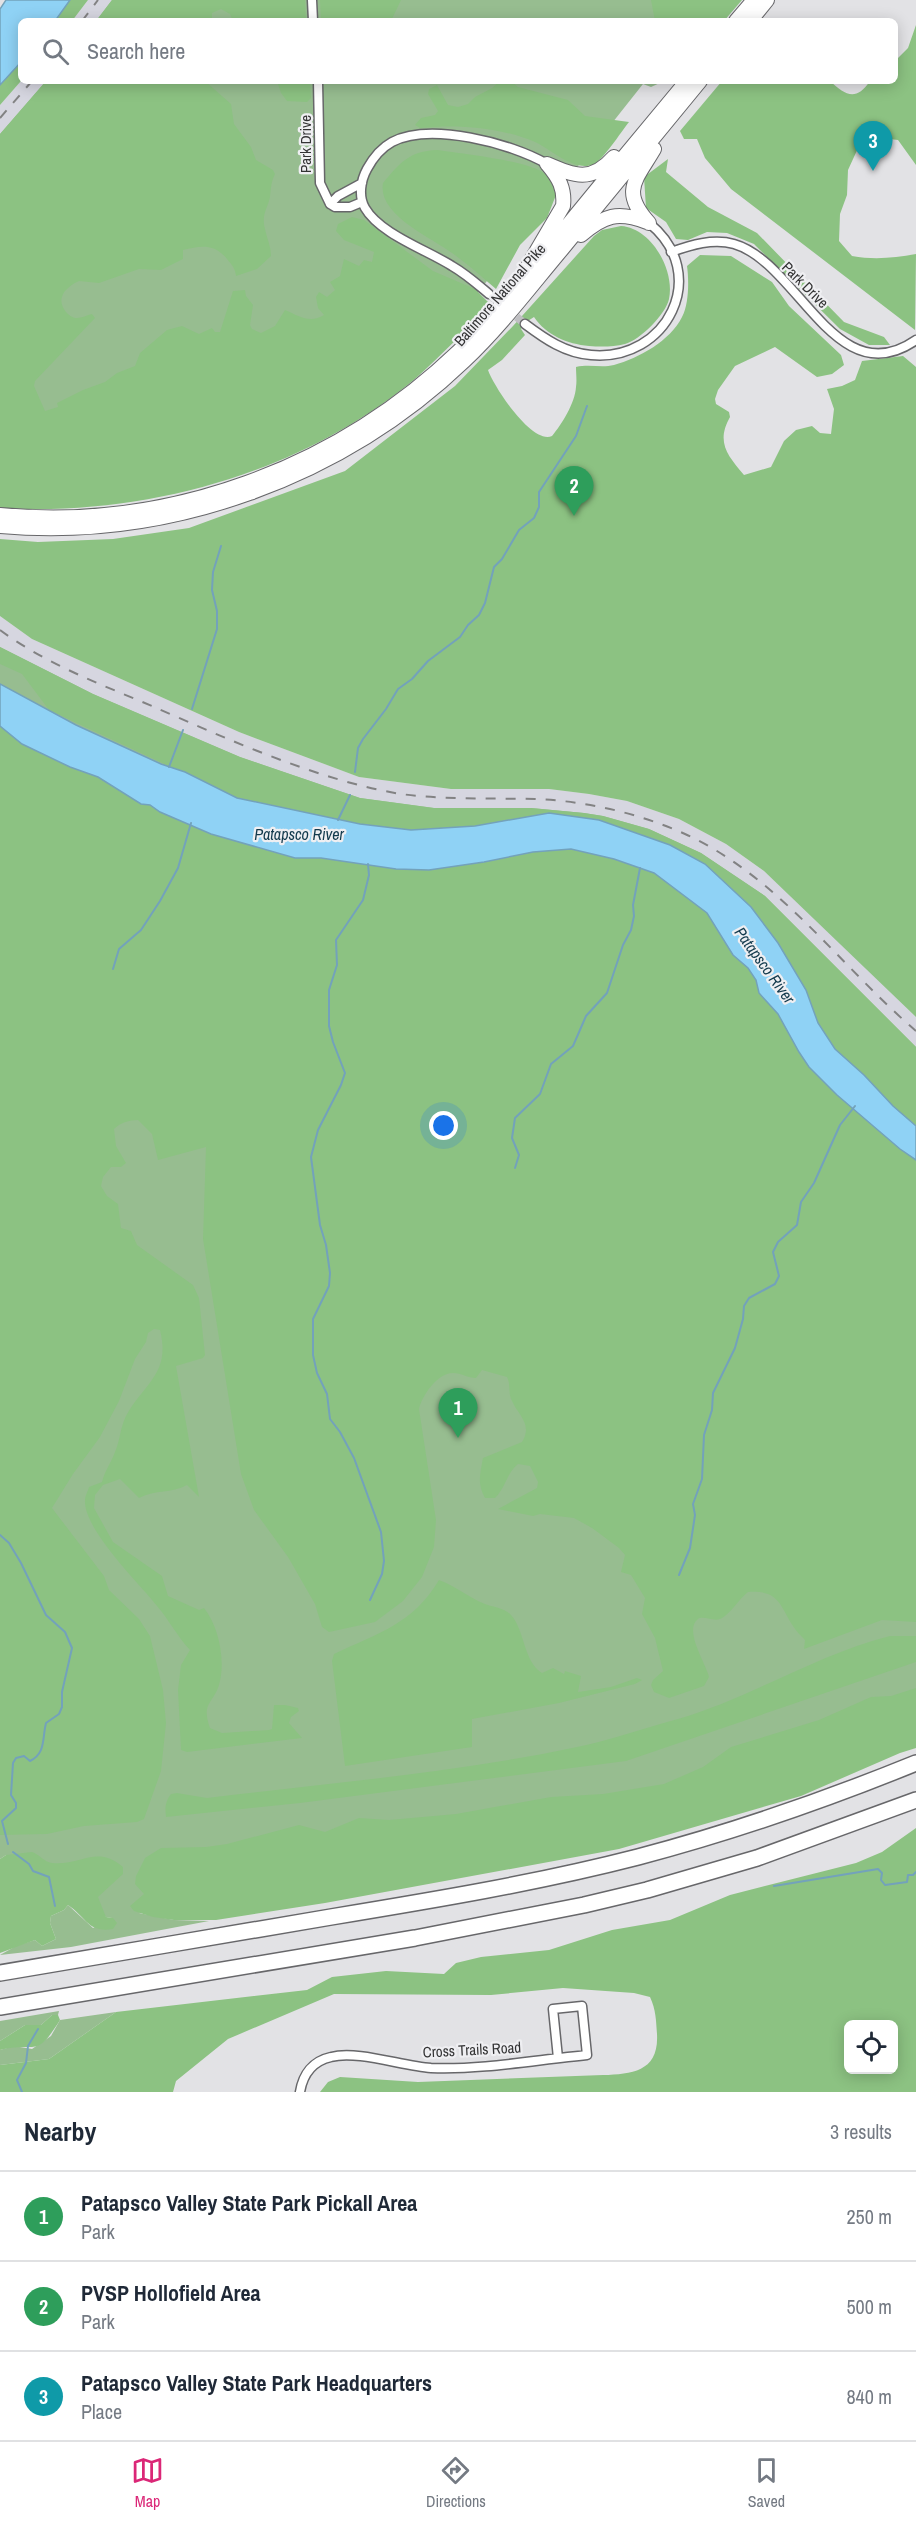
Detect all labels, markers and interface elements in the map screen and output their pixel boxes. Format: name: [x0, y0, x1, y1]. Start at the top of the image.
search box: [18, 18, 898, 84]
icon: search: [39, 35, 72, 68]
text: Search here: [87, 36, 185, 66]
street label: Park Drive: [295, 115, 316, 173]
pin: 3: [854, 122, 892, 171]
street label: Baltimore National Pike: [449, 239, 550, 351]
street label: Park Drive: [777, 257, 833, 313]
pin: 2: [554, 466, 594, 516]
water label: Patapsco River: [254, 823, 344, 845]
water label: Patapsco River: [730, 922, 801, 1008]
your location: [429, 1111, 458, 1140]
pin: 1: [438, 1388, 478, 1438]
map controls: [844, 2020, 898, 2074]
button: locate: [844, 2020, 898, 2074]
street label: Cross Trails Road: [422, 2036, 522, 2063]
text: Nearby: [24, 2114, 96, 2149]
text: 3 results: [830, 2118, 892, 2145]
text: Patapsco Valley State Park Pickall Area: [81, 2188, 417, 2218]
text: 1: [39, 2203, 48, 2230]
text: 250 m: [846, 2203, 892, 2230]
text: Park: [81, 2218, 115, 2245]
text: PVSP Hollofield Area: [81, 2278, 261, 2308]
text: 2: [39, 2293, 48, 2320]
text: 500 m: [846, 2293, 892, 2320]
text: Park: [81, 2308, 115, 2335]
text: Patapsco Valley State Park Headquarters: [81, 2368, 432, 2398]
text: 3: [39, 2383, 48, 2410]
text: 840 m: [846, 2383, 892, 2410]
text: Place: [81, 2398, 122, 2425]
tab: Map: [131, 2454, 164, 2512]
tab: Directions: [426, 2454, 486, 2512]
tab: Saved: [748, 2454, 785, 2512]

